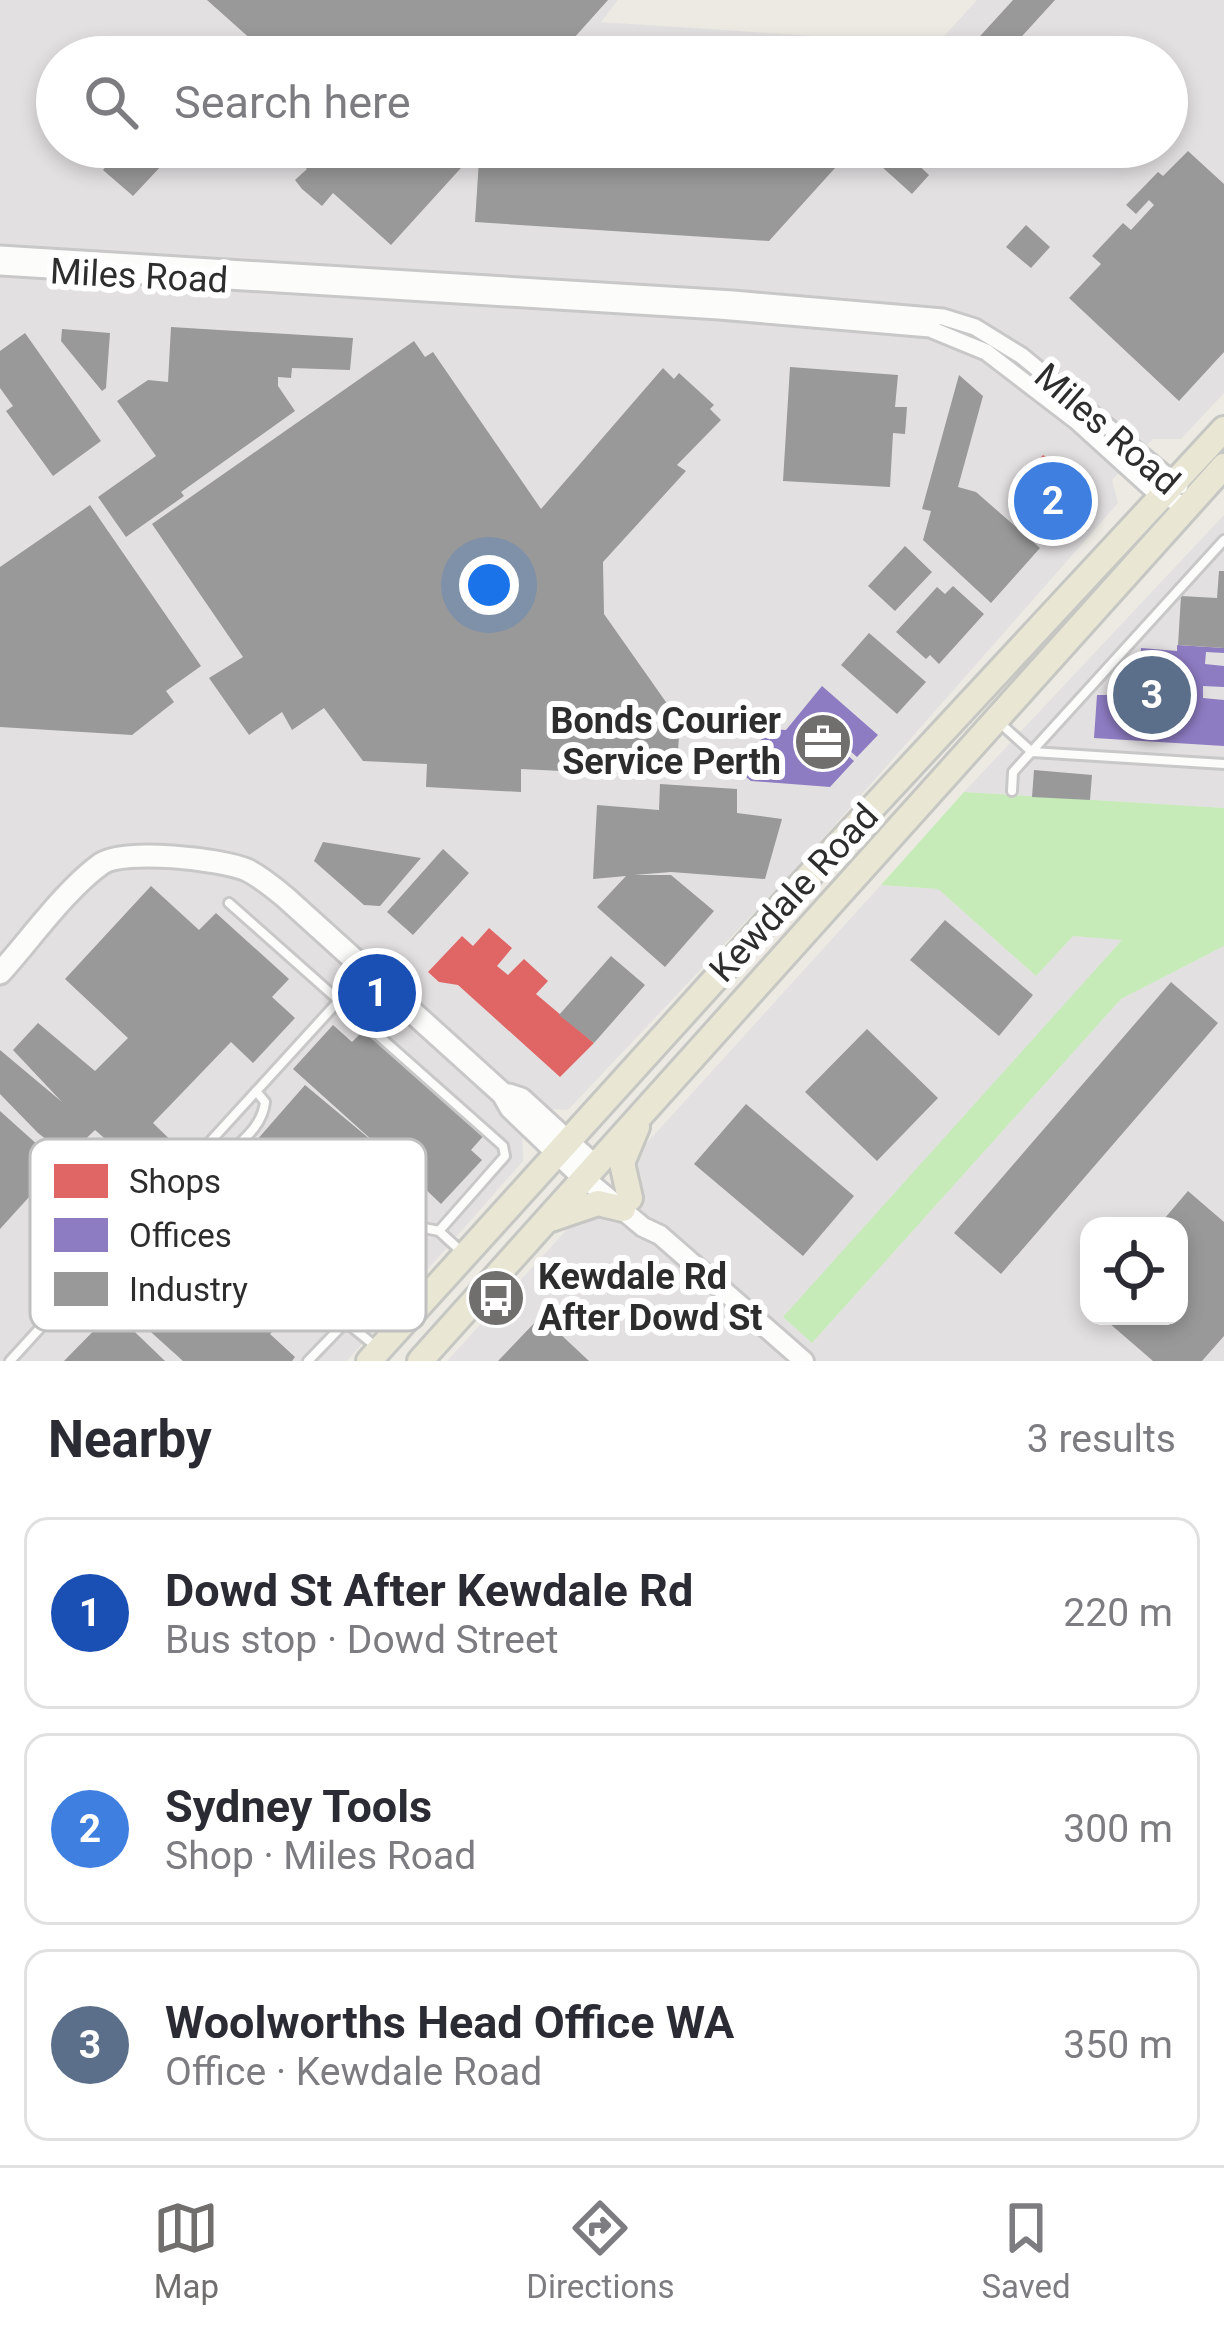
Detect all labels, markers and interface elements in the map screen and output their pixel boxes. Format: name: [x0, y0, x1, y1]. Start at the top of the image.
search box: [36, 36, 1188, 168]
icon: search: [78, 69, 144, 135]
text: Search here: [174, 76, 411, 129]
street label: Miles Road: [49, 250, 229, 302]
street label: Miles Road: [1026, 355, 1188, 503]
pin: 2: [1014, 456, 1092, 546]
your location: [459, 555, 519, 615]
pin: 3: [1113, 650, 1191, 740]
place label: Bonds Courier Service Perth: [550, 700, 781, 783]
office icon: Bonds Courier Service Perth: [792, 711, 854, 773]
street label: Kewdale Road: [701, 795, 887, 991]
pin: 1: [338, 948, 416, 1038]
legend: [30, 1139, 426, 1331]
text: Shops: [129, 1162, 221, 1201]
text: Offices: [129, 1216, 232, 1255]
map controls: [1080, 1217, 1188, 1325]
button: locate: [1080, 1217, 1188, 1325]
place label: Kewdale Rd After Dowd St: [538, 1256, 763, 1339]
bus stop icon: Kewdale Rd After Dowd St: [465, 1267, 527, 1329]
text: Industry: [129, 1270, 248, 1309]
text: Nearby: [48, 1410, 212, 1469]
text: 3 results: [1027, 1416, 1176, 1462]
text: Dowd St After Kewdale Rd: [165, 1564, 693, 1617]
text: 1: [79, 1590, 101, 1636]
text: 220 m: [1063, 1590, 1173, 1636]
text: Bus stop · Dowd Street: [165, 1617, 559, 1663]
text: Sydney Tools: [165, 1780, 432, 1833]
text: 2: [79, 1806, 101, 1852]
text: 300 m: [1063, 1806, 1173, 1852]
text: Shop · Miles Road: [165, 1833, 476, 1879]
text: Woolworths Head Office WA: [165, 1996, 734, 2049]
text: 3: [79, 2022, 101, 2068]
text: 350 m: [1063, 2022, 1173, 2068]
text: Office · Kewdale Road: [165, 2049, 542, 2095]
tab: Map: [153, 2195, 219, 2306]
tab: Directions: [526, 2195, 675, 2306]
tab: Saved: [981, 2195, 1071, 2306]

